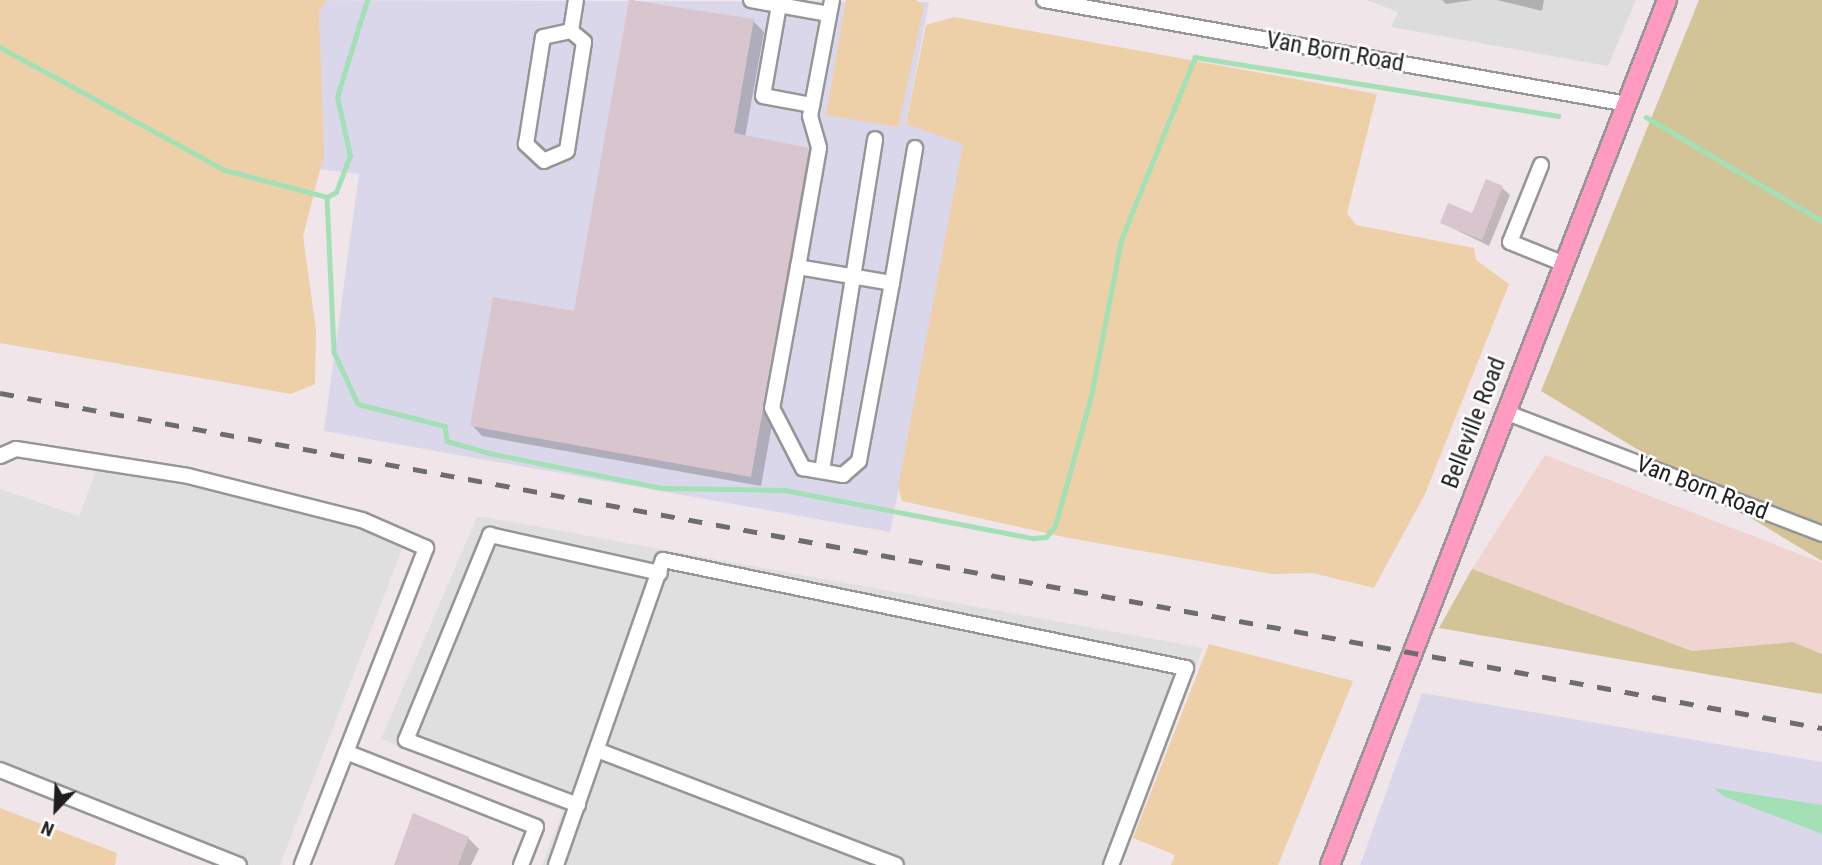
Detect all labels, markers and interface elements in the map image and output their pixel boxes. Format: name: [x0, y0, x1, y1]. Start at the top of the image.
street label: Van Born Road: [1264, 26, 1406, 78]
street label: Belleville Road: [1436, 353, 1512, 493]
street label: Van Born Road: [1632, 450, 1772, 526]
north arrow: [21, 774, 91, 844]
text: N: [38, 816, 57, 842]

